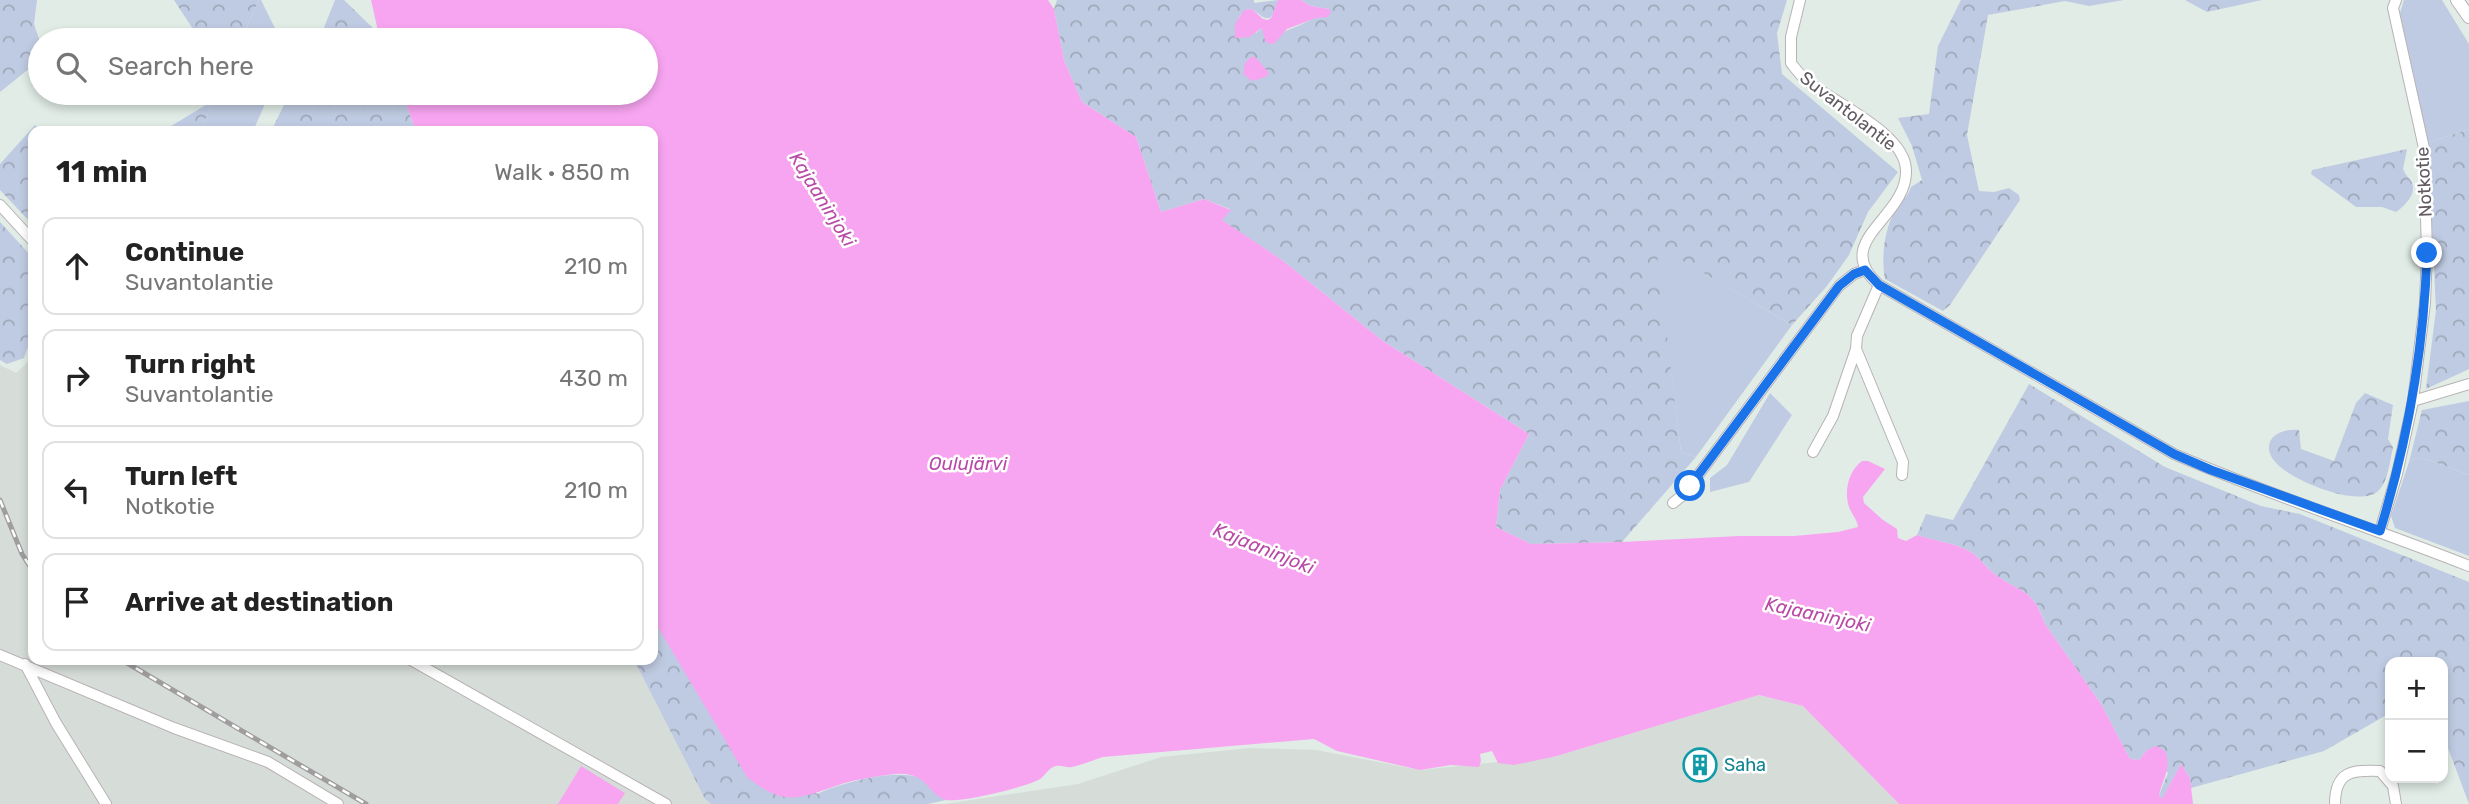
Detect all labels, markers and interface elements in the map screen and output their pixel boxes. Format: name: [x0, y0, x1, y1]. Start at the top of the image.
search box: [28, 28, 658, 105]
icon: search: [52, 48, 90, 86]
text: Search here: [108, 51, 254, 82]
street label: Suvantolantie: [1795, 67, 1901, 155]
street label: Notkotie: [2411, 146, 2437, 218]
water label: Kajaaninjoki: [784, 148, 861, 251]
text: 11 min: [56, 154, 148, 190]
text: Walk · 850 m: [494, 158, 630, 186]
text: Continue: [125, 237, 244, 268]
route end: [2411, 237, 2442, 268]
icon: ahead: [58, 247, 96, 285]
text: 210 m: [564, 252, 628, 280]
text: Suvantolantie: [125, 268, 274, 296]
text: Turn right: [125, 349, 255, 380]
icon: right: [58, 359, 96, 397]
text: 430 m: [559, 364, 628, 392]
text: Suvantolantie: [125, 380, 274, 408]
water label: Oulujärvi: [929, 452, 1008, 475]
text: Turn left: [125, 461, 237, 492]
route start: [1674, 470, 1705, 501]
icon: left: [58, 471, 96, 509]
text: 210 m: [564, 476, 628, 504]
text: Notkotie: [125, 492, 215, 520]
water label: Kajaaninjoki: [1210, 518, 1318, 579]
icon: arrive: [58, 583, 96, 621]
text: Arrive at destination: [125, 587, 393, 618]
water label: Kajaaninjoki: [1763, 592, 1873, 637]
map controls: [2385, 657, 2448, 783]
button: +: [2385, 657, 2448, 720]
button: −: [2385, 720, 2448, 783]
building icon: Saha: [1681, 746, 1719, 784]
place label: Saha: [1724, 754, 1766, 776]

